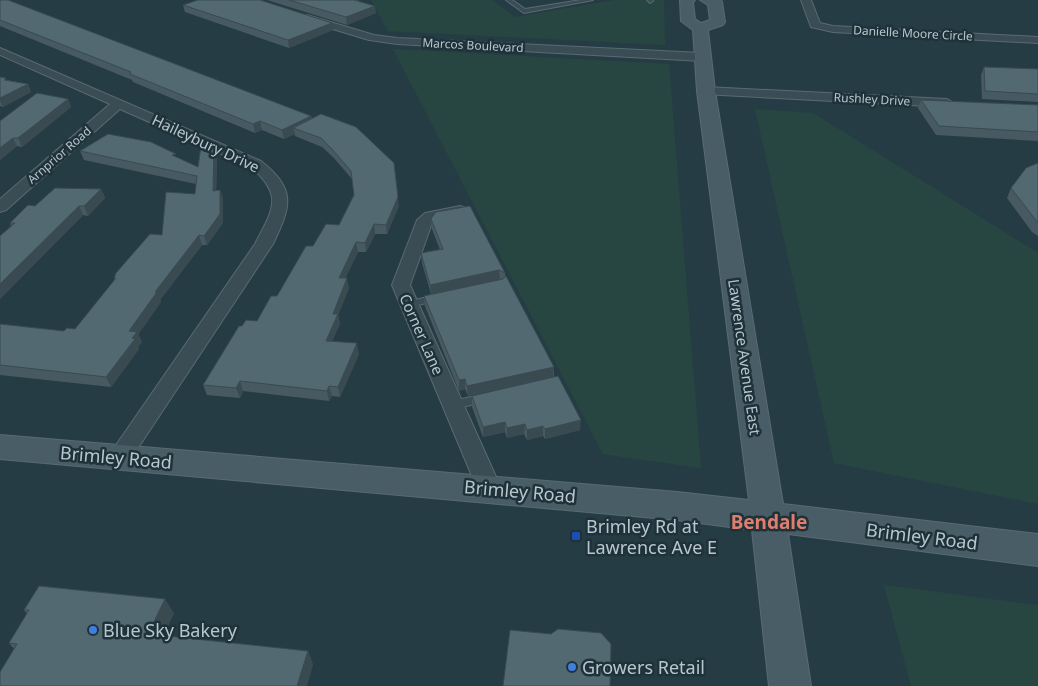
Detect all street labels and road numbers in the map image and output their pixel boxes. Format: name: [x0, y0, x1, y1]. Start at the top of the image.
street label: Danielle Moore Circle: [853, 21, 974, 45]
street label: Marcos Boulevard: [422, 34, 524, 56]
street label: Rushley Drive: [833, 89, 911, 110]
street label: Haileybury Drive: [149, 109, 263, 177]
street label: Arnprior Road: [23, 122, 95, 188]
street label: Lawrence Avenue East: [724, 278, 766, 437]
street label: Corner Lane: [395, 290, 449, 378]
street label: Brimley Road: [59, 440, 173, 474]
street label: Brimley Road: [463, 474, 577, 508]
street label: Brimley Road: [865, 517, 979, 555]

